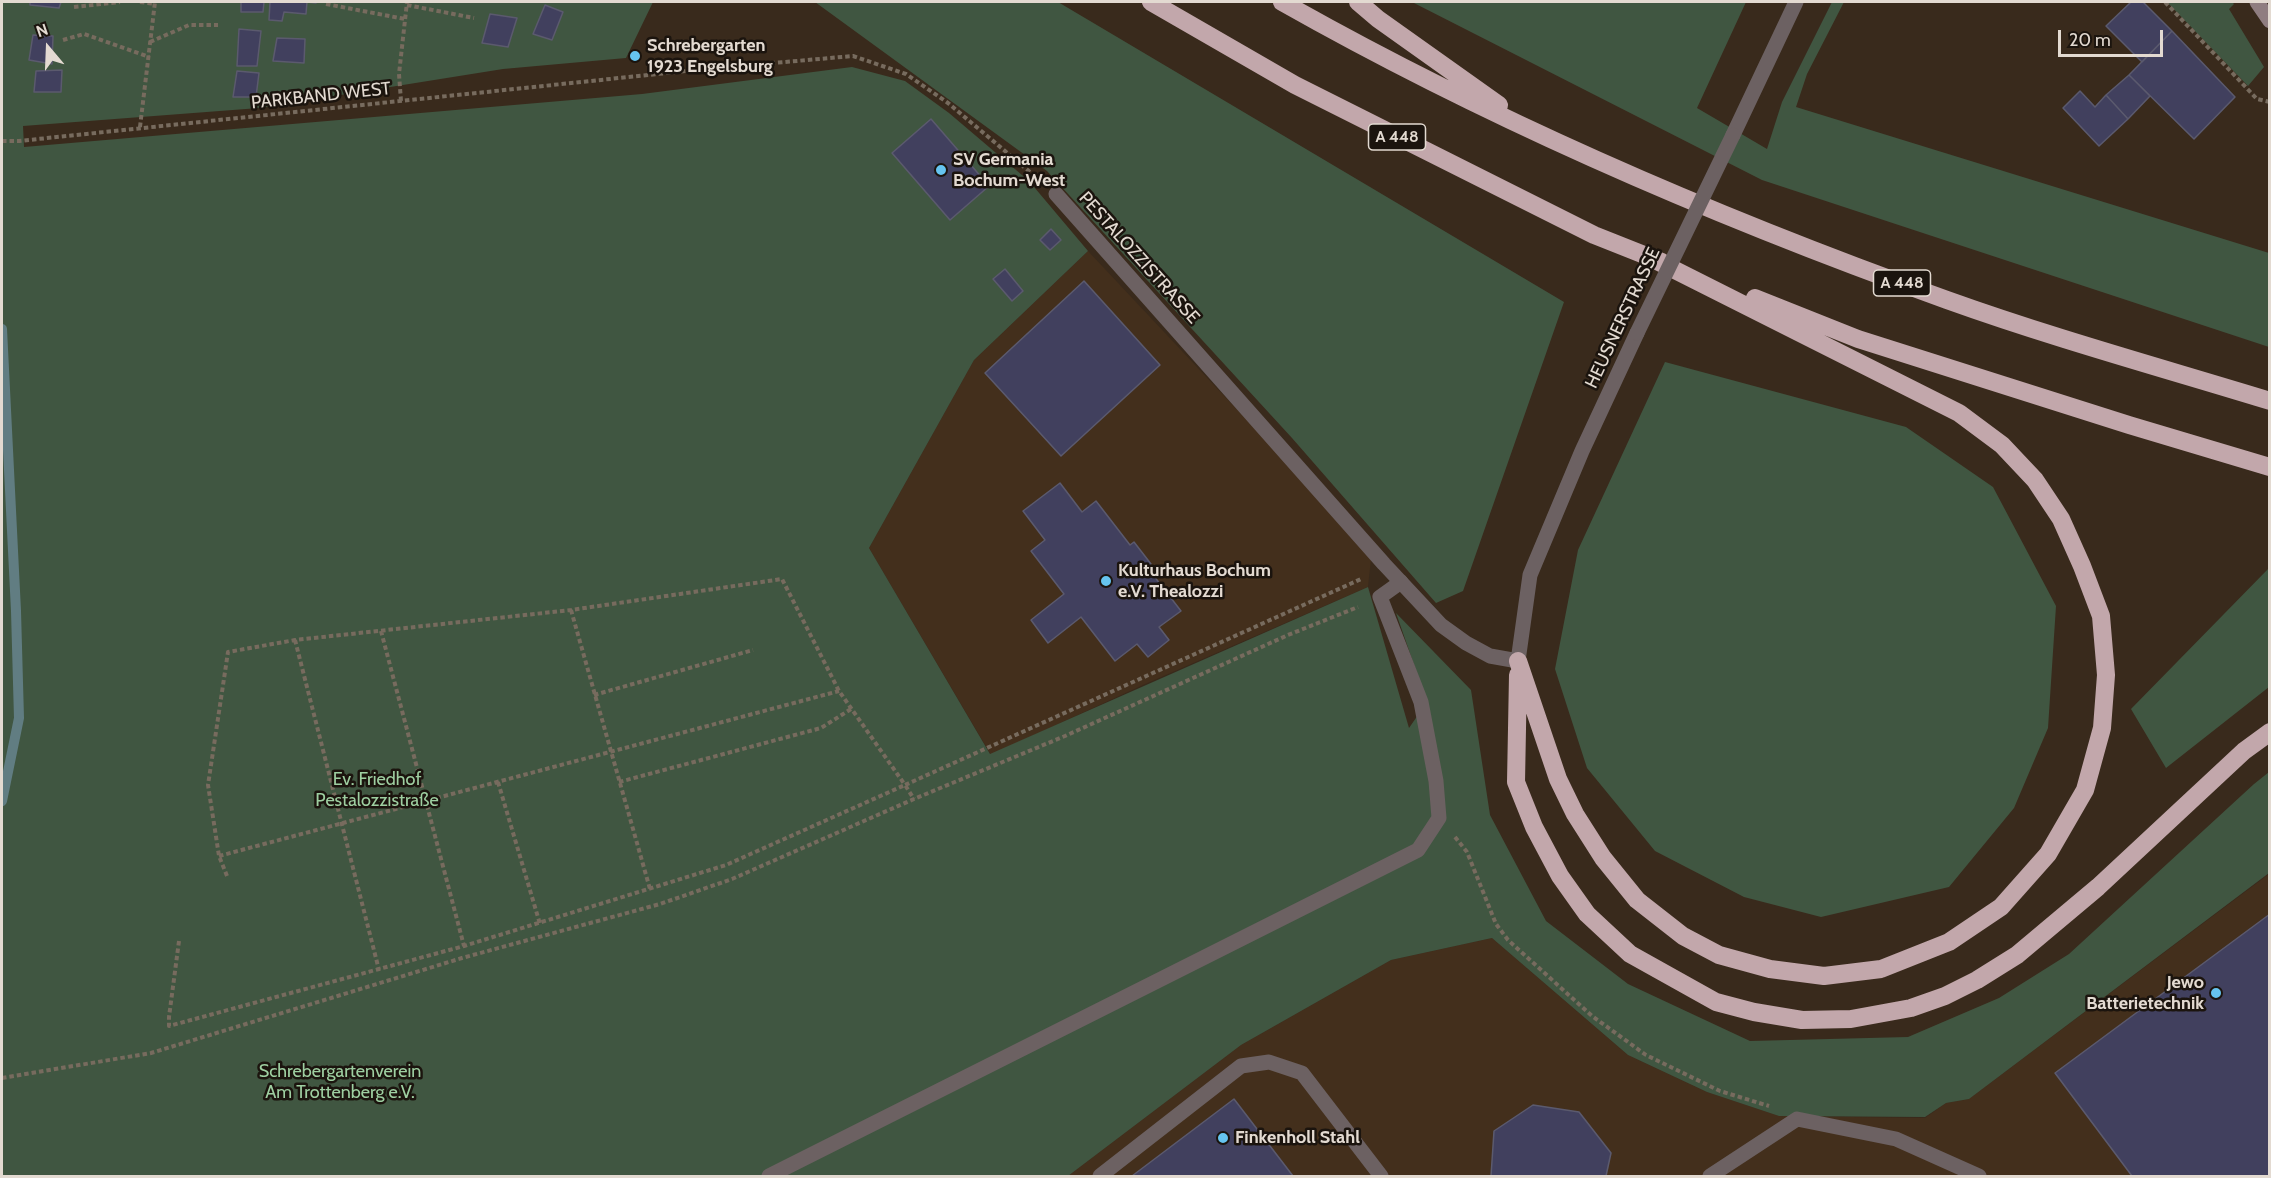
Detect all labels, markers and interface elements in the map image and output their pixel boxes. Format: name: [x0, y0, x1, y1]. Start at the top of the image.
north arrow: [18, 18, 78, 78]
scale bar: [2061, 18, 2166, 56]
text: N: [34, 20, 50, 41]
text: 20 m: [2069, 29, 2111, 51]
place label: Schrebergarten 1923 Engelsburg: [647, 35, 773, 78]
marker: Schrebergarten 1923 Engelsburg: [628, 49, 642, 63]
street label: PARKBAND WEST: [250, 78, 392, 114]
road number: A 448: [1368, 124, 1426, 150]
place label: SV Germania Bochum-West: [953, 149, 1065, 192]
marker: SV Germania Bochum-West: [934, 163, 948, 177]
street label: PESTALOZZISTRASSE: [1074, 188, 1204, 328]
street label: HEUSNERSTRASSE: [1581, 244, 1665, 392]
road number: A 448: [1874, 270, 1930, 296]
place label: Kulturhaus Bochum e.V. Thealozzi: [1118, 560, 1271, 602]
marker: Kulturhaus Bochum e.V. Thealozzi: [1099, 574, 1113, 588]
park label: Ev. Friedhof Pestalozzistraße: [315, 769, 439, 812]
place label: Jewo Batterietechnik: [2086, 972, 2204, 1014]
marker: Jewo Batterietechnik: [2209, 986, 2223, 1000]
park label: Schrebergartenverein Am Trottenberg e.V.: [259, 1061, 421, 1104]
place label: Finkenholl Stahl: [1235, 1127, 1360, 1149]
marker: Finkenholl Stahl: [1216, 1131, 1230, 1145]

